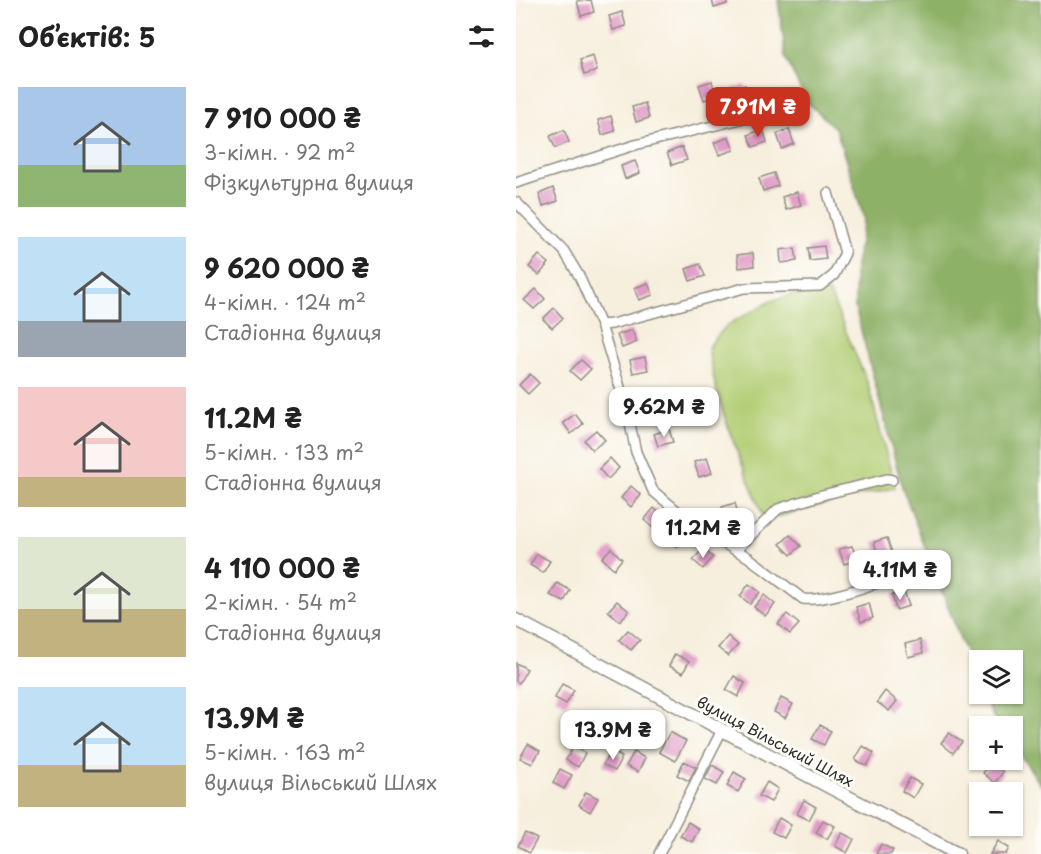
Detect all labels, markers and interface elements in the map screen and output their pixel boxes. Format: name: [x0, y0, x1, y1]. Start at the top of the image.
text: Об’єктів: 5: [18, 17, 156, 56]
icon: filters: [465, 20, 498, 53]
pin: 7.91M ₴: [703, 87, 813, 138]
text: 7.91M ₴: [720, 91, 796, 121]
text: 7 910 000 ₴: [204, 98, 361, 137]
icon: home: [66, 111, 138, 183]
text: 3-кімн. · 92 m²: [204, 137, 355, 167]
text: Фізкультурна вулиця: [204, 167, 414, 197]
text: 9 620 000 ₴: [204, 248, 369, 287]
icon: home: [66, 261, 138, 333]
text: 4-кімн. · 124 m²: [204, 287, 366, 317]
text: Стадіонна вулиця: [204, 317, 382, 347]
pin: 9.62M ₴: [609, 387, 719, 438]
text: 9.62M ₴: [623, 391, 705, 421]
text: 11.2M ₴: [204, 398, 302, 437]
icon: home: [66, 411, 138, 483]
text: 5-кімн. · 133 m²: [204, 437, 364, 467]
text: Стадіонна вулиця: [204, 467, 382, 497]
pin: 11.2M ₴: [648, 508, 758, 559]
text: 11.2M ₴: [665, 512, 741, 542]
text: 4 110 000 ₴: [204, 548, 360, 587]
pin: 4.11M ₴: [845, 550, 955, 601]
text: 4.11M ₴: [863, 554, 937, 584]
icon: home: [66, 561, 138, 633]
text: 2-кімн. · 54 m²: [204, 587, 357, 617]
text: Стадіонна вулиця: [204, 617, 382, 647]
map controls: [969, 650, 1023, 836]
button: layers: [969, 650, 1023, 704]
street label: вулиця Вільський Шлях: [693, 689, 858, 792]
text: 13.9M ₴: [204, 698, 304, 737]
pin: 13.9M ₴: [558, 710, 668, 761]
icon: home: [66, 711, 138, 783]
text: 13.9M ₴: [574, 714, 652, 744]
button: +: [969, 716, 1023, 770]
text: 5-кімн. · 163 m²: [204, 737, 366, 767]
text: вулиця Вільський Шлях: [204, 767, 437, 797]
button: −: [969, 782, 1023, 836]

